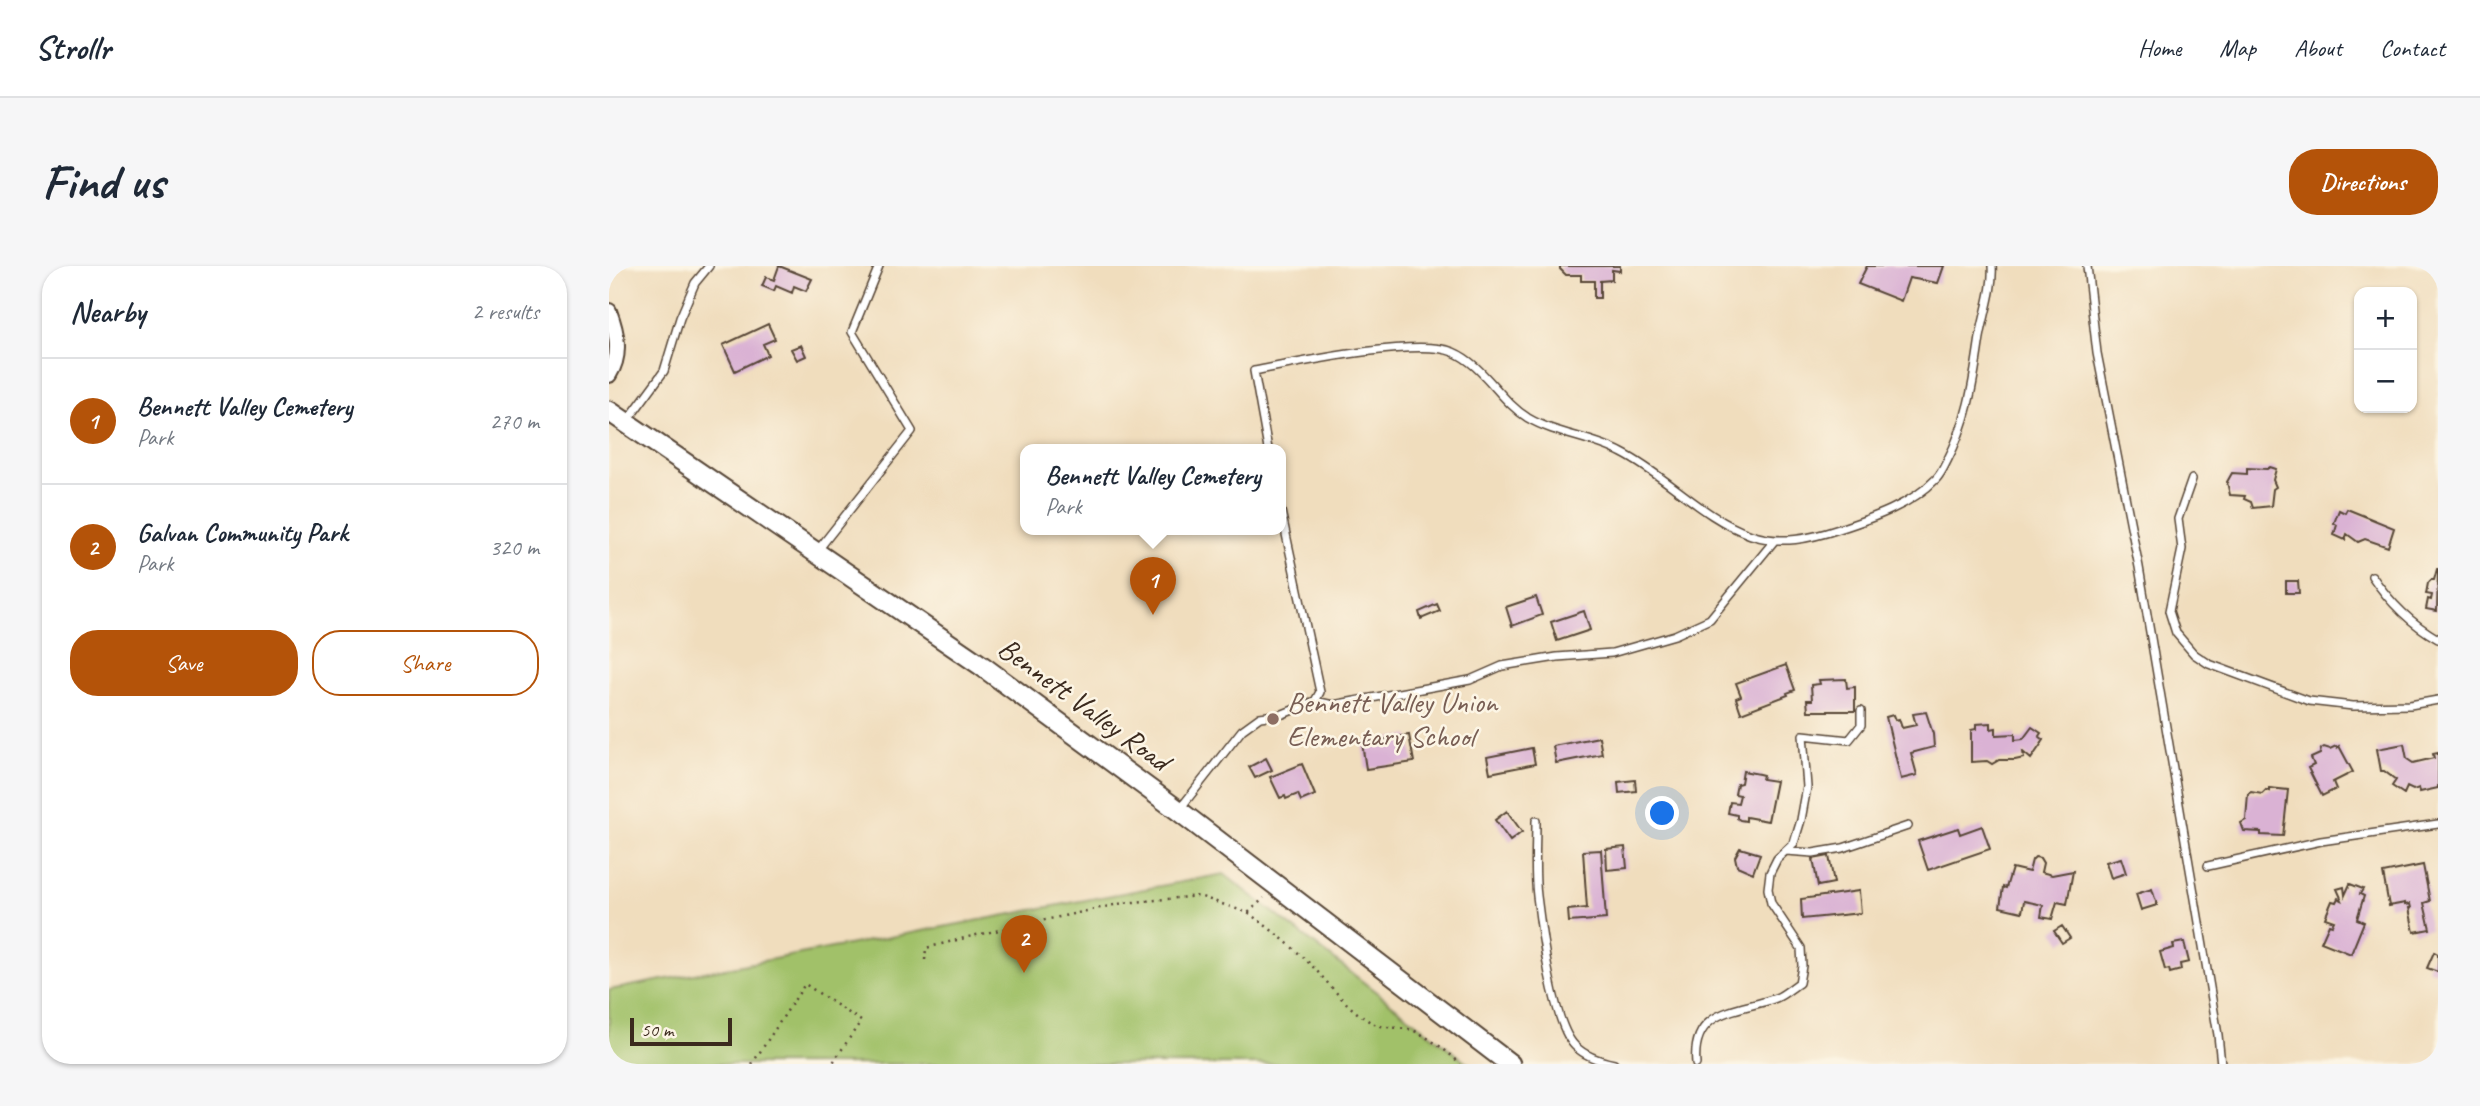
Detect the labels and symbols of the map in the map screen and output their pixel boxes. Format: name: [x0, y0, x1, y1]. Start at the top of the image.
pin: 1: [1130, 557, 1176, 615]
street label: Bennett Valley Road: [991, 629, 1181, 782]
place label: Bennett Valley Union Elementary School: [1287, 683, 1499, 755]
marker: Bennett Valley Union Elementary School: [1265, 711, 1281, 727]
your location: [1645, 796, 1679, 830]
pin: 2: [1001, 915, 1047, 973]
scale bar: [630, 1015, 731, 1047]

